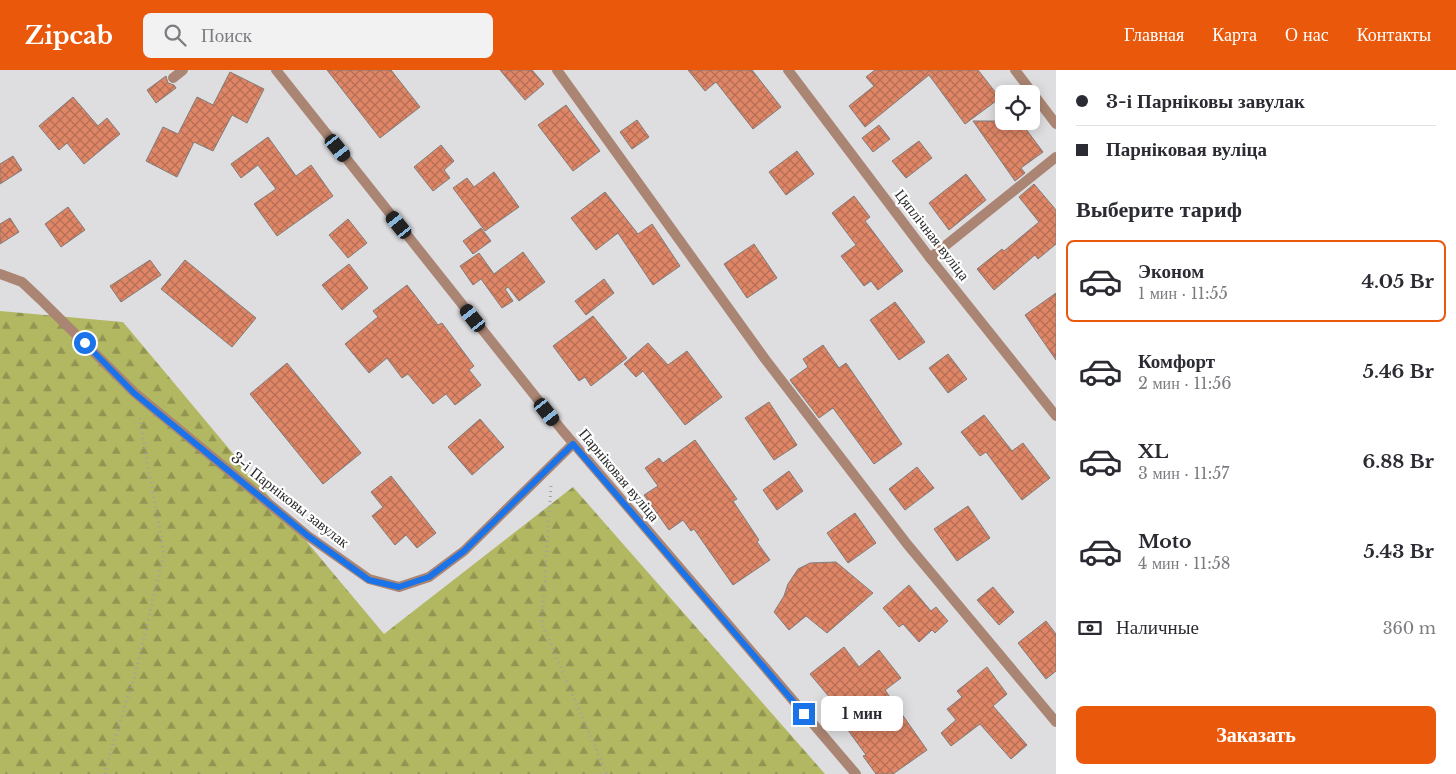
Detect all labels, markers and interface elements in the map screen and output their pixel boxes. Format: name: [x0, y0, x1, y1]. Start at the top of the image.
search box: [143, 13, 493, 58]
text: Zipcab: [25, 21, 113, 50]
icon: search: [161, 21, 189, 49]
text: Поиск: [201, 24, 252, 47]
text: Главная: [1124, 24, 1184, 46]
text: Карта: [1212, 24, 1257, 46]
text: О нас: [1285, 24, 1329, 46]
text: Контакты: [1357, 24, 1431, 46]
map controls: [995, 85, 1040, 130]
button: locate: [995, 85, 1040, 130]
text: 3-і Парніковы завулак: [1106, 90, 1305, 113]
car: [322, 132, 353, 164]
text: Парніковая вуліца: [1106, 138, 1267, 161]
street label: Цяплічная вуліца: [891, 185, 974, 284]
text: Выберите тариф: [1076, 196, 1242, 223]
car: [383, 209, 414, 241]
icon: car: [1078, 259, 1123, 304]
text: Эконом: [1138, 260, 1204, 283]
text: 4.05 Br: [1362, 270, 1434, 293]
text: 1 мин · 11:55: [1138, 283, 1228, 303]
car: [457, 302, 488, 334]
route start: [74, 332, 96, 354]
icon: car: [1078, 349, 1123, 394]
text: Комфорт: [1138, 350, 1215, 373]
text: 5.46 Br: [1363, 360, 1434, 383]
text: 2 мин · 11:56: [1138, 373, 1232, 393]
car: [531, 396, 562, 428]
street label: Парніковая вуліца: [575, 424, 664, 525]
icon: car: [1078, 439, 1123, 484]
text: XL: [1138, 440, 1168, 463]
street label: 3-і Парніковы завулак: [227, 448, 354, 552]
text: 6.88 Br: [1362, 450, 1434, 473]
text: 3 мин · 11:57: [1138, 463, 1229, 483]
icon: car: [1078, 529, 1123, 574]
text: Moto: [1138, 530, 1192, 553]
text: 5.43 Br: [1363, 540, 1434, 563]
text: 4 мин · 11:58: [1138, 553, 1231, 573]
icon: cash: [1076, 614, 1104, 642]
text: Наличные: [1116, 616, 1199, 639]
text: 360 m: [1383, 618, 1436, 638]
callout: 1 мин: [822, 696, 904, 732]
route end: [793, 703, 815, 725]
text: 1 мин: [842, 703, 882, 723]
button: Заказать: [1076, 706, 1436, 764]

